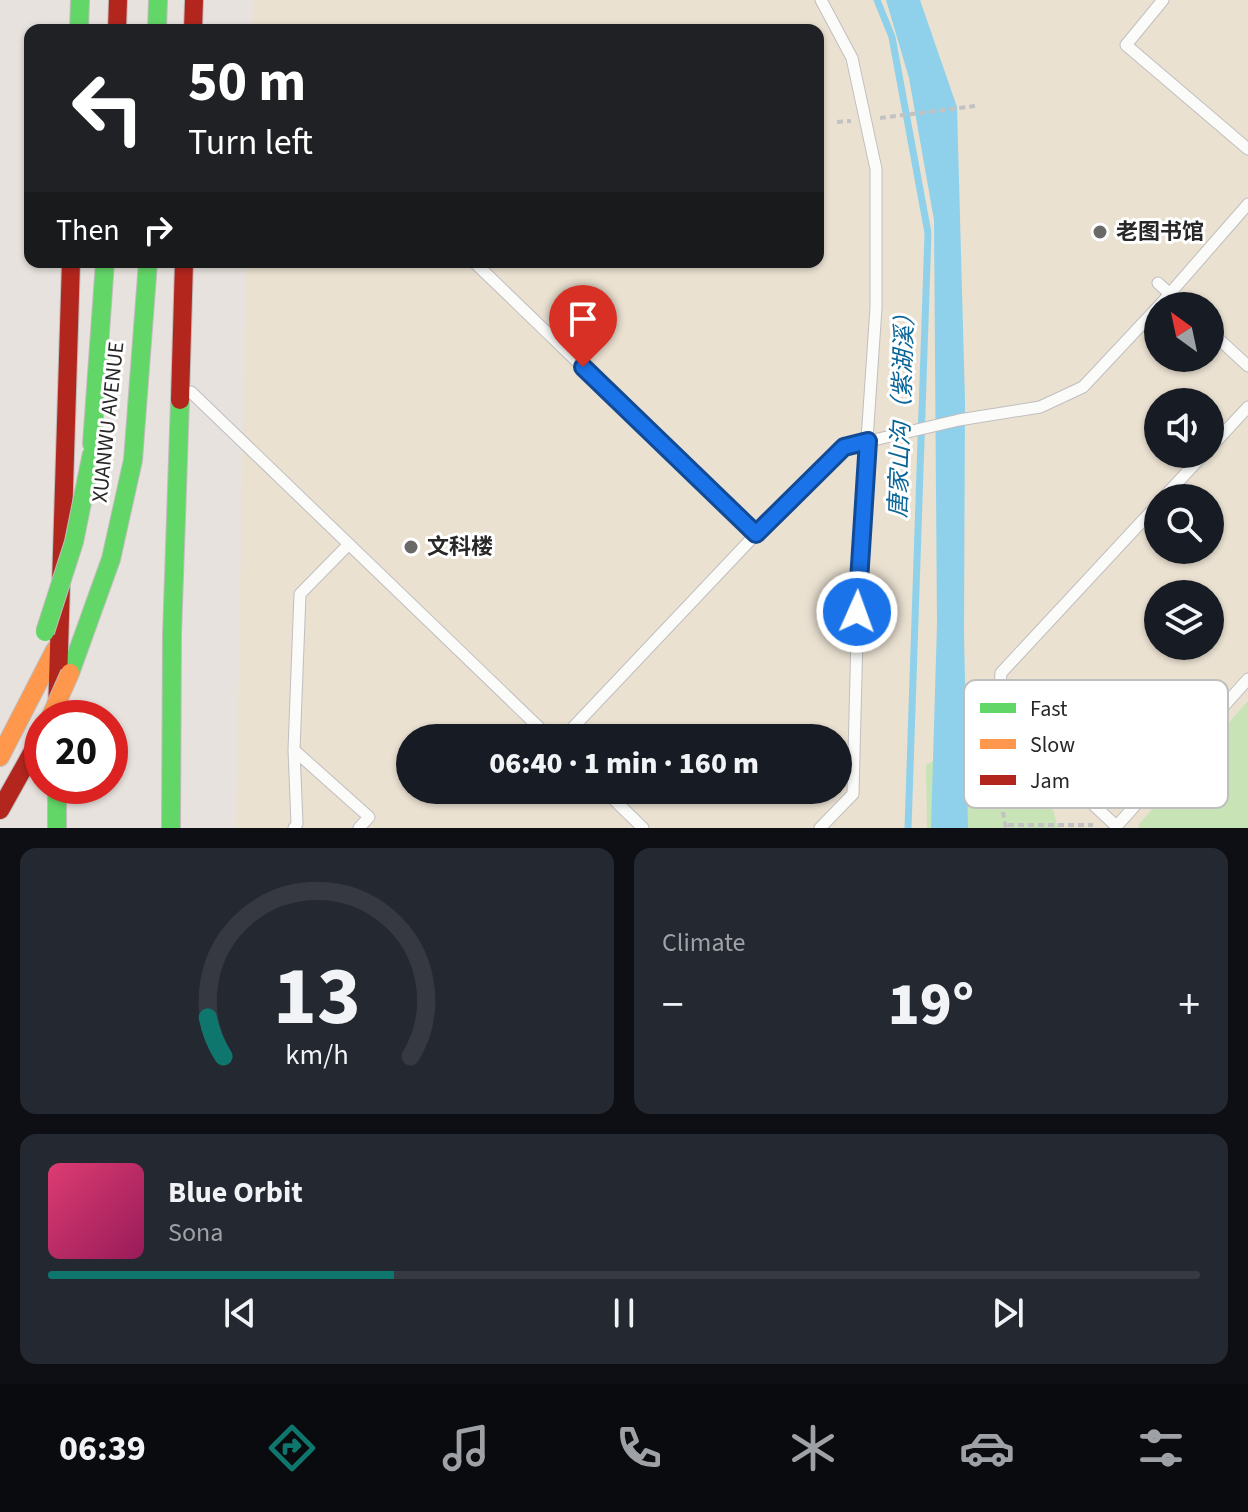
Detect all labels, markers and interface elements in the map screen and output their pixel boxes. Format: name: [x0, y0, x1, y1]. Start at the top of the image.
text: 50 m: [188, 43, 306, 122]
icon: left: [56, 56, 160, 160]
text: Turn left: [188, 117, 313, 168]
icon: right: [136, 208, 180, 252]
text: Then: [56, 209, 120, 252]
place label: 老图书馆: [1116, 216, 1204, 248]
marker: 老图书馆: [1091, 223, 1109, 241]
pin: [549, 285, 617, 367]
north arrow: [1144, 292, 1224, 372]
map controls: [1144, 292, 1224, 660]
icon: arrive: [561, 297, 605, 341]
water label: 唐家山沟（紫湖溪）: [881, 301, 923, 519]
street label: XUANWU AVENUE: [84, 340, 132, 504]
button: sound: [1144, 388, 1224, 468]
button: search: [1144, 484, 1224, 564]
place label: 文科楼: [427, 531, 493, 563]
marker: 文科楼: [402, 538, 420, 556]
position arrow: [815, 570, 899, 654]
button: layers: [1144, 580, 1224, 660]
legend: [964, 680, 1228, 808]
text: Fast: [1030, 693, 1068, 725]
speed limit sign: 20: [24, 700, 128, 804]
text: Slow: [1030, 729, 1075, 761]
text: 06:40 · 1 min · 160 m: [489, 742, 759, 785]
text: Jam: [1030, 765, 1070, 797]
text: Climate: [662, 924, 746, 961]
text: 13: [273, 938, 361, 1056]
text: 19°: [888, 963, 974, 1048]
text: −: [662, 974, 684, 1037]
text: +: [1178, 974, 1200, 1037]
text: km/h: [285, 1035, 349, 1075]
text: Blue Orbit: [168, 1171, 303, 1214]
text: Sona: [168, 1214, 223, 1251]
icon: previous: [218, 1291, 262, 1335]
icon: pause: [602, 1291, 646, 1335]
icon: next: [986, 1291, 1030, 1335]
icon: directions: [264, 1420, 320, 1476]
icon: music: [438, 1420, 494, 1476]
icon: phone: [611, 1420, 667, 1476]
icon: climate: [785, 1420, 841, 1476]
icon: car: [959, 1420, 1015, 1476]
icon: filters: [1133, 1420, 1189, 1476]
text: 06:39: [59, 1423, 146, 1474]

